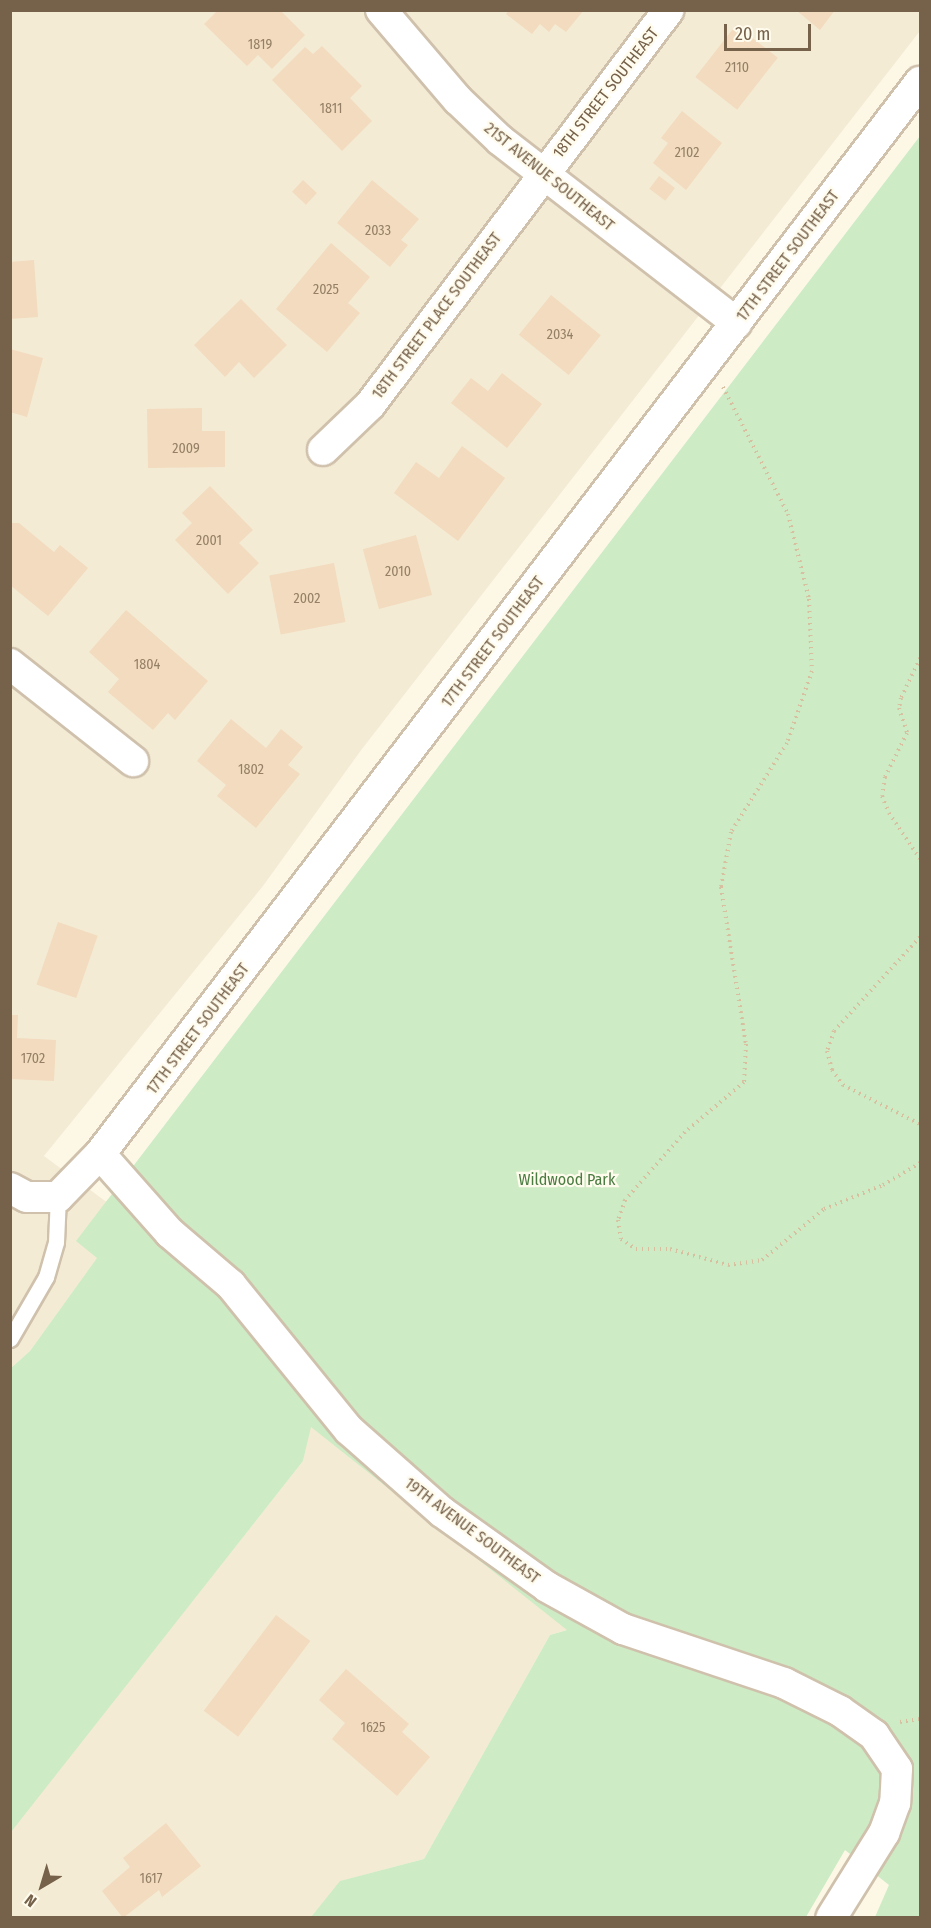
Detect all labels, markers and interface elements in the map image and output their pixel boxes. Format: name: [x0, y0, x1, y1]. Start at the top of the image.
scale bar: [727, 12, 814, 50]
text: 20 m: [735, 23, 770, 45]
street label: 18TH STREET SOUTHEAST: [549, 24, 663, 162]
house number: 1819: [248, 37, 272, 53]
house number: 2110: [725, 60, 749, 76]
house number: 1811: [320, 101, 342, 117]
street label: 21ST AVENUE SOUTHEAST: [480, 119, 618, 235]
house number: 2102: [675, 145, 699, 161]
street label: 17TH STREET SOUTHEAST: [733, 187, 843, 325]
house number: 2033: [365, 223, 391, 239]
street label: 18TH STREET PLACE SOUTHEAST: [368, 229, 506, 403]
house number: 2025: [313, 282, 339, 298]
house number: 2034: [547, 327, 573, 343]
house number: 2009: [172, 441, 200, 457]
house number: 2001: [196, 533, 222, 549]
house number: 2010: [385, 564, 411, 580]
street label: 17TH STREET SOUTHEAST: [438, 573, 548, 711]
house number: 2002: [294, 591, 320, 607]
house number: 1804: [134, 657, 160, 673]
house number: 1802: [238, 762, 264, 778]
street label: 17TH STREET SOUTHEAST: [143, 960, 253, 1098]
house number: 1702: [21, 1051, 45, 1067]
park label: Wildwood Park: [519, 1170, 615, 1190]
street label: 19TH AVENUE SOUTHEAST: [401, 1474, 543, 1588]
house number: 1625: [361, 1720, 385, 1736]
north arrow: [12, 1856, 72, 1916]
house number: 1617: [140, 1871, 162, 1887]
text: N: [21, 1890, 40, 1911]

